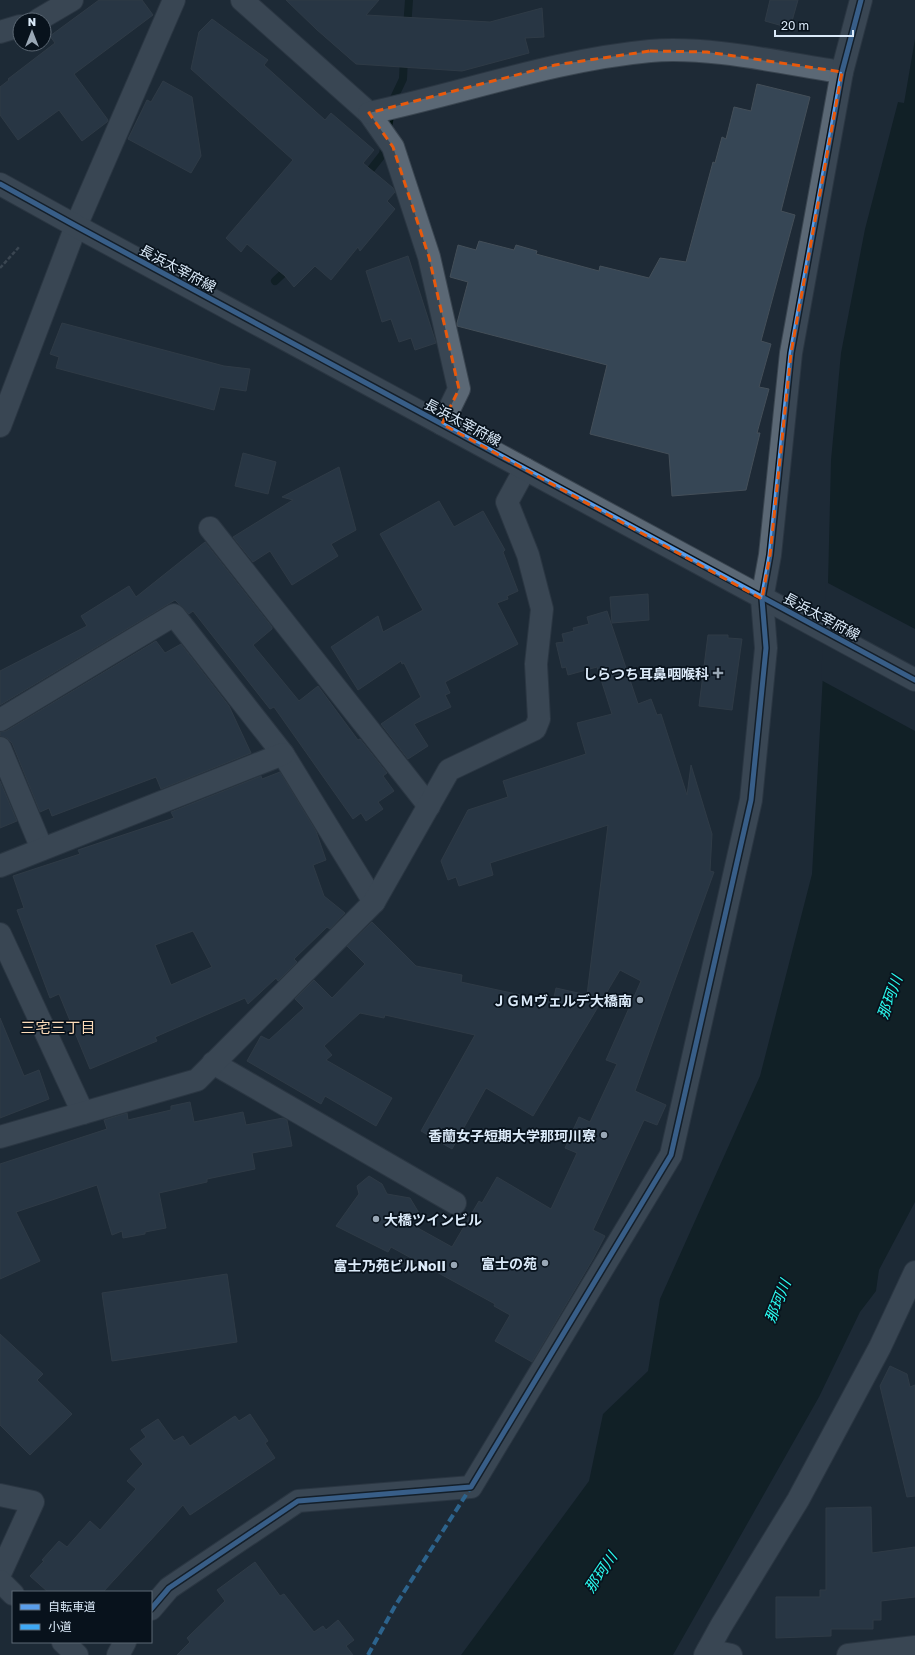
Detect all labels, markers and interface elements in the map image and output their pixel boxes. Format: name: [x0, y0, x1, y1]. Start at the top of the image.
north arrow: [12, 12, 52, 52]
scale bar: [775, 12, 853, 38]
text: N: [28, 15, 36, 28]
text: 20 m: [781, 18, 809, 33]
street label: 長浜太宰府線: [137, 241, 219, 295]
street label: 長浜太宰府線: [422, 395, 504, 449]
street label: 長浜太宰府線: [781, 589, 863, 643]
place label: しらつち耳鼻咽喉科: [583, 665, 709, 682]
marker: しらつち耳鼻咽喉科: [712, 667, 724, 679]
water label: 那珂川: [873, 971, 906, 1021]
place label: ＪＧＭヴェルデ大橋南: [492, 992, 632, 1009]
marker: ＪＧＭヴェルデ大橋南: [635, 995, 645, 1005]
district label: 三宅三丁目: [20, 1018, 96, 1036]
place label: 香蘭女子短期大学那珂川寮: [428, 1127, 596, 1144]
marker: 香蘭女子短期大学那珂川寮: [599, 1130, 609, 1140]
place label: 大橋ツインビル: [384, 1211, 482, 1228]
marker: 大橋ツインビル: [371, 1214, 381, 1224]
place label: 富士の苑: [481, 1255, 537, 1272]
place label: 富士乃苑ビルNoII: [333, 1257, 446, 1274]
marker: 富士の苑: [540, 1258, 550, 1268]
marker: 富士乃苑ビルNoII: [449, 1260, 459, 1270]
water label: 那珂川: [760, 1275, 795, 1325]
water label: 那珂川: [580, 1547, 621, 1596]
legend: [12, 1591, 152, 1643]
text: 自転車道: [48, 1599, 96, 1614]
text: 小道: [48, 1619, 72, 1634]

